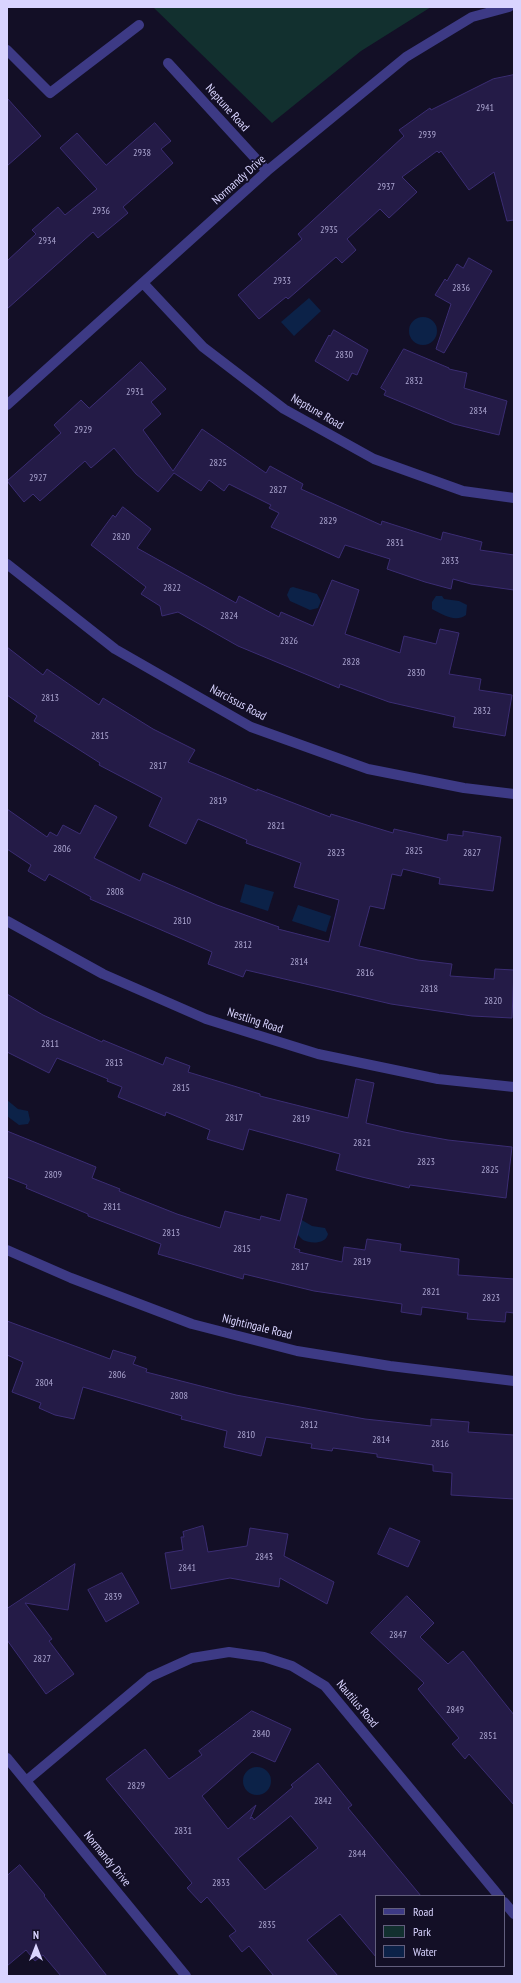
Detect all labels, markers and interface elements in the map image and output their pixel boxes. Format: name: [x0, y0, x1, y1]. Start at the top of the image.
street label: Neptune Road: [202, 81, 252, 135]
house number: 2941: [476, 102, 494, 114]
house number: 2939: [418, 129, 436, 141]
house number: 2938: [133, 147, 151, 159]
street label: Normandy Drive: [209, 152, 269, 208]
house number: 2937: [377, 181, 395, 193]
house number: 2936: [92, 205, 110, 217]
house number: 2935: [320, 224, 338, 236]
house number: 2934: [38, 235, 56, 247]
house number: 2933: [273, 275, 291, 287]
house number: 2836: [452, 282, 470, 294]
house number: 2830: [335, 349, 353, 361]
house number: 2832: [405, 375, 423, 387]
house number: 2931: [126, 386, 144, 398]
street label: Neptune Road: [288, 391, 346, 433]
house number: 2834: [469, 405, 487, 417]
house number: 2929: [74, 424, 92, 436]
house number: 2825: [209, 457, 227, 469]
house number: 2927: [29, 472, 47, 484]
house number: 2827: [269, 484, 287, 496]
house number: 2829: [319, 515, 337, 527]
house number: 2820: [112, 531, 130, 543]
house number: 2831: [386, 537, 404, 549]
house number: 2833: [441, 555, 459, 567]
house number: 2822: [163, 582, 181, 594]
house number: 2824: [220, 610, 238, 622]
house number: 2826: [280, 635, 298, 647]
house number: 2828: [342, 656, 360, 668]
house number: 2830: [407, 667, 425, 679]
street label: Narcissus Road: [207, 682, 269, 724]
house number: 2813: [41, 692, 59, 704]
house number: 2832: [473, 705, 491, 717]
house number: 2815: [91, 730, 109, 742]
house number: 2817: [149, 760, 167, 772]
house number: 2819: [209, 795, 227, 807]
house number: 2821: [267, 820, 285, 832]
house number: 2806: [53, 843, 71, 855]
house number: 2825: [405, 845, 423, 857]
house number: 2823: [327, 847, 345, 859]
house number: 2827: [463, 847, 481, 859]
house number: 2808: [106, 886, 124, 898]
house number: 2810: [173, 915, 191, 927]
house number: 2812: [234, 939, 252, 951]
house number: 2814: [290, 956, 308, 968]
house number: 2816: [356, 967, 374, 979]
house number: 2818: [420, 983, 438, 995]
house number: 2820: [484, 995, 502, 1007]
street label: Nestling Road: [225, 1005, 285, 1037]
house number: 2811: [41, 1038, 59, 1050]
house number: 2813: [105, 1057, 123, 1069]
house number: 2815: [172, 1082, 190, 1094]
house number: 2817: [225, 1112, 243, 1124]
house number: 2819: [292, 1113, 310, 1125]
house number: 2821: [353, 1137, 371, 1149]
house number: 2823: [417, 1156, 435, 1168]
house number: 2825: [481, 1164, 499, 1176]
house number: 2809: [44, 1169, 62, 1181]
house number: 2811: [103, 1201, 121, 1213]
house number: 2813: [162, 1227, 180, 1239]
house number: 2815: [233, 1243, 251, 1255]
house number: 2819: [353, 1256, 371, 1268]
house number: 2817: [291, 1261, 309, 1273]
house number: 2821: [422, 1286, 440, 1298]
house number: 2823: [482, 1292, 500, 1304]
street label: Nightingale Road: [221, 1311, 293, 1343]
house number: 2806: [108, 1369, 126, 1381]
house number: 2804: [35, 1377, 53, 1389]
house number: 2808: [170, 1390, 188, 1402]
house number: 2812: [300, 1419, 318, 1431]
house number: 2810: [237, 1429, 255, 1441]
house number: 2814: [372, 1434, 390, 1446]
house number: 2816: [431, 1438, 449, 1450]
house number: 2843: [255, 1551, 273, 1563]
house number: 2841: [178, 1562, 196, 1574]
house number: 2839: [104, 1591, 122, 1603]
house number: 2847: [389, 1629, 407, 1641]
house number: 2827: [33, 1653, 51, 1665]
street label: Nautilus Road: [333, 1677, 381, 1731]
house number: 2849: [446, 1704, 464, 1716]
house number: 2840: [252, 1728, 270, 1740]
house number: 2851: [479, 1730, 497, 1742]
house number: 2829: [127, 1780, 145, 1792]
house number: 2842: [314, 1795, 332, 1807]
house number: 2831: [174, 1825, 192, 1837]
street label: Normandy Drive: [80, 1828, 134, 1890]
house number: 2844: [348, 1848, 366, 1860]
house number: 2833: [212, 1877, 230, 1889]
legend: [375, 1895, 505, 1967]
text: Road: [413, 1904, 433, 1919]
house number: 2835: [258, 1919, 276, 1931]
text: Park: [413, 1924, 431, 1939]
north arrow: [16, 1927, 56, 1967]
text: N: [33, 1928, 39, 1942]
text: Water: [413, 1944, 437, 1959]

